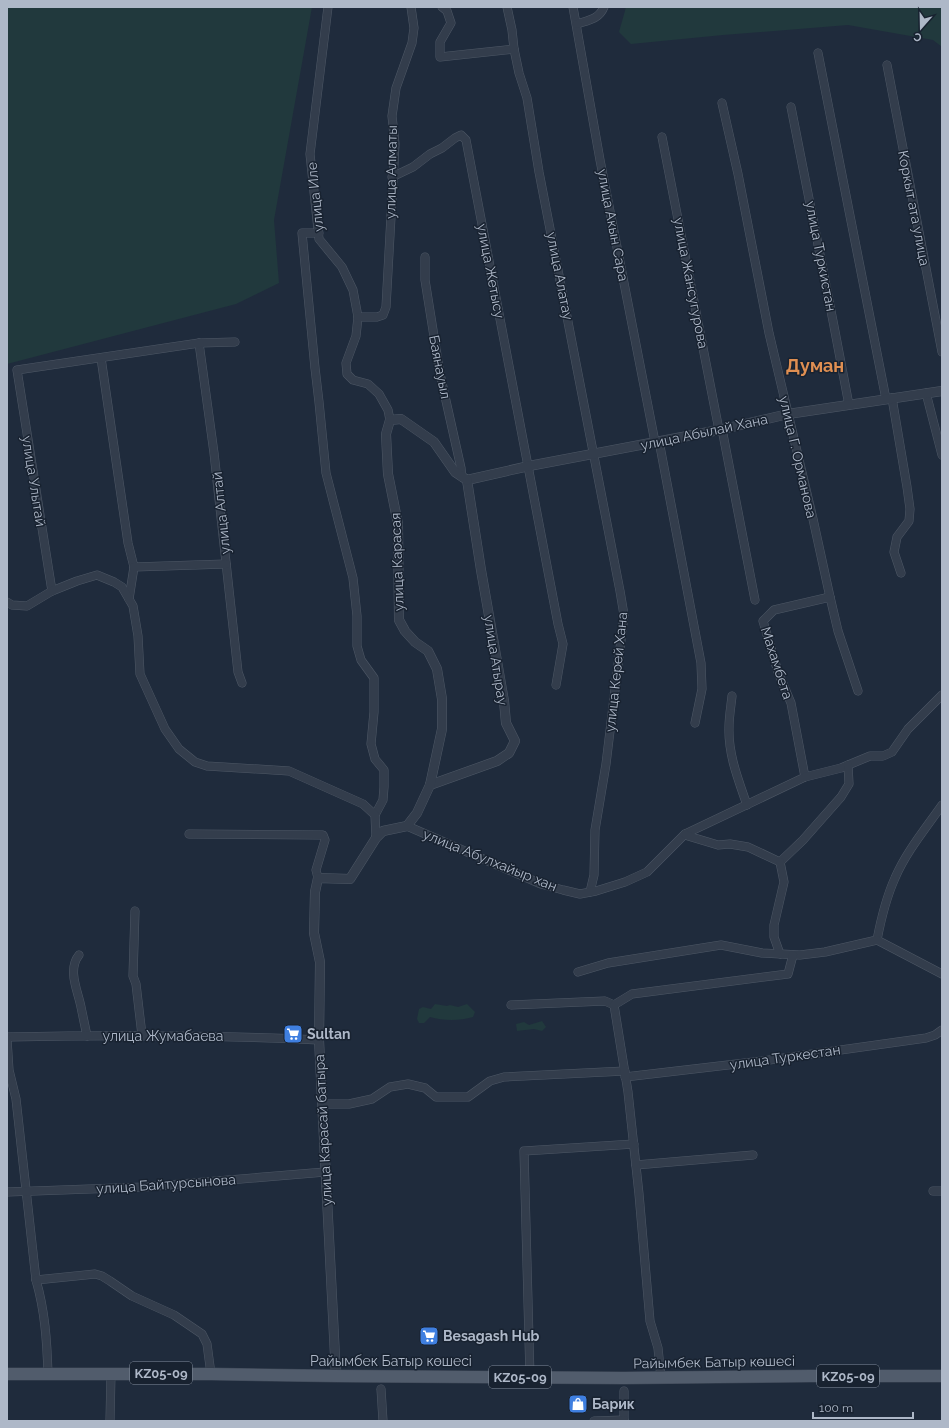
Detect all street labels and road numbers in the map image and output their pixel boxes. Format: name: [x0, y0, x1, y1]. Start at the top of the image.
street label: улица Алматы: [382, 125, 400, 219]
street label: Коркыт ата улица: [895, 149, 933, 267]
street label: улица Иле: [303, 161, 327, 233]
street label: улица Акын Сара: [594, 167, 632, 283]
street label: улица Туркистан: [802, 199, 840, 313]
street label: улица Жансугурова: [670, 216, 712, 350]
street label: улица Жетысу: [474, 222, 508, 320]
street label: улица Алатау: [544, 231, 576, 322]
street label: Баянауыл: [426, 334, 454, 400]
street label: улица Г. Орманова: [776, 394, 820, 520]
street label: улица Абылай Хана: [639, 411, 769, 453]
street label: улица Улытай: [19, 434, 49, 528]
street label: улица Алтай: [209, 471, 233, 555]
street label: улица Карасая: [387, 512, 407, 612]
street label: улица Керей Хана: [602, 611, 630, 733]
street label: улица Атырау: [481, 614, 511, 707]
street label: Махамбета: [758, 625, 796, 701]
street label: улица Абулхайыр хан: [421, 826, 559, 894]
street label: улица Жумабаева: [103, 1028, 223, 1044]
street label: улица Туркестан: [729, 1041, 841, 1073]
street label: улица Карасай батыра: [311, 1054, 335, 1206]
street label: улица Байтурсынова: [96, 1171, 236, 1197]
street label: Райымбек Батыр көшесі: [310, 1353, 472, 1369]
street label: Райымбек Батыр көшесі: [633, 1353, 795, 1371]
road number: KZ05-09: [130, 1362, 192, 1384]
road number: KZ05-09: [817, 1365, 879, 1387]
road number: KZ05-09: [489, 1366, 551, 1388]

